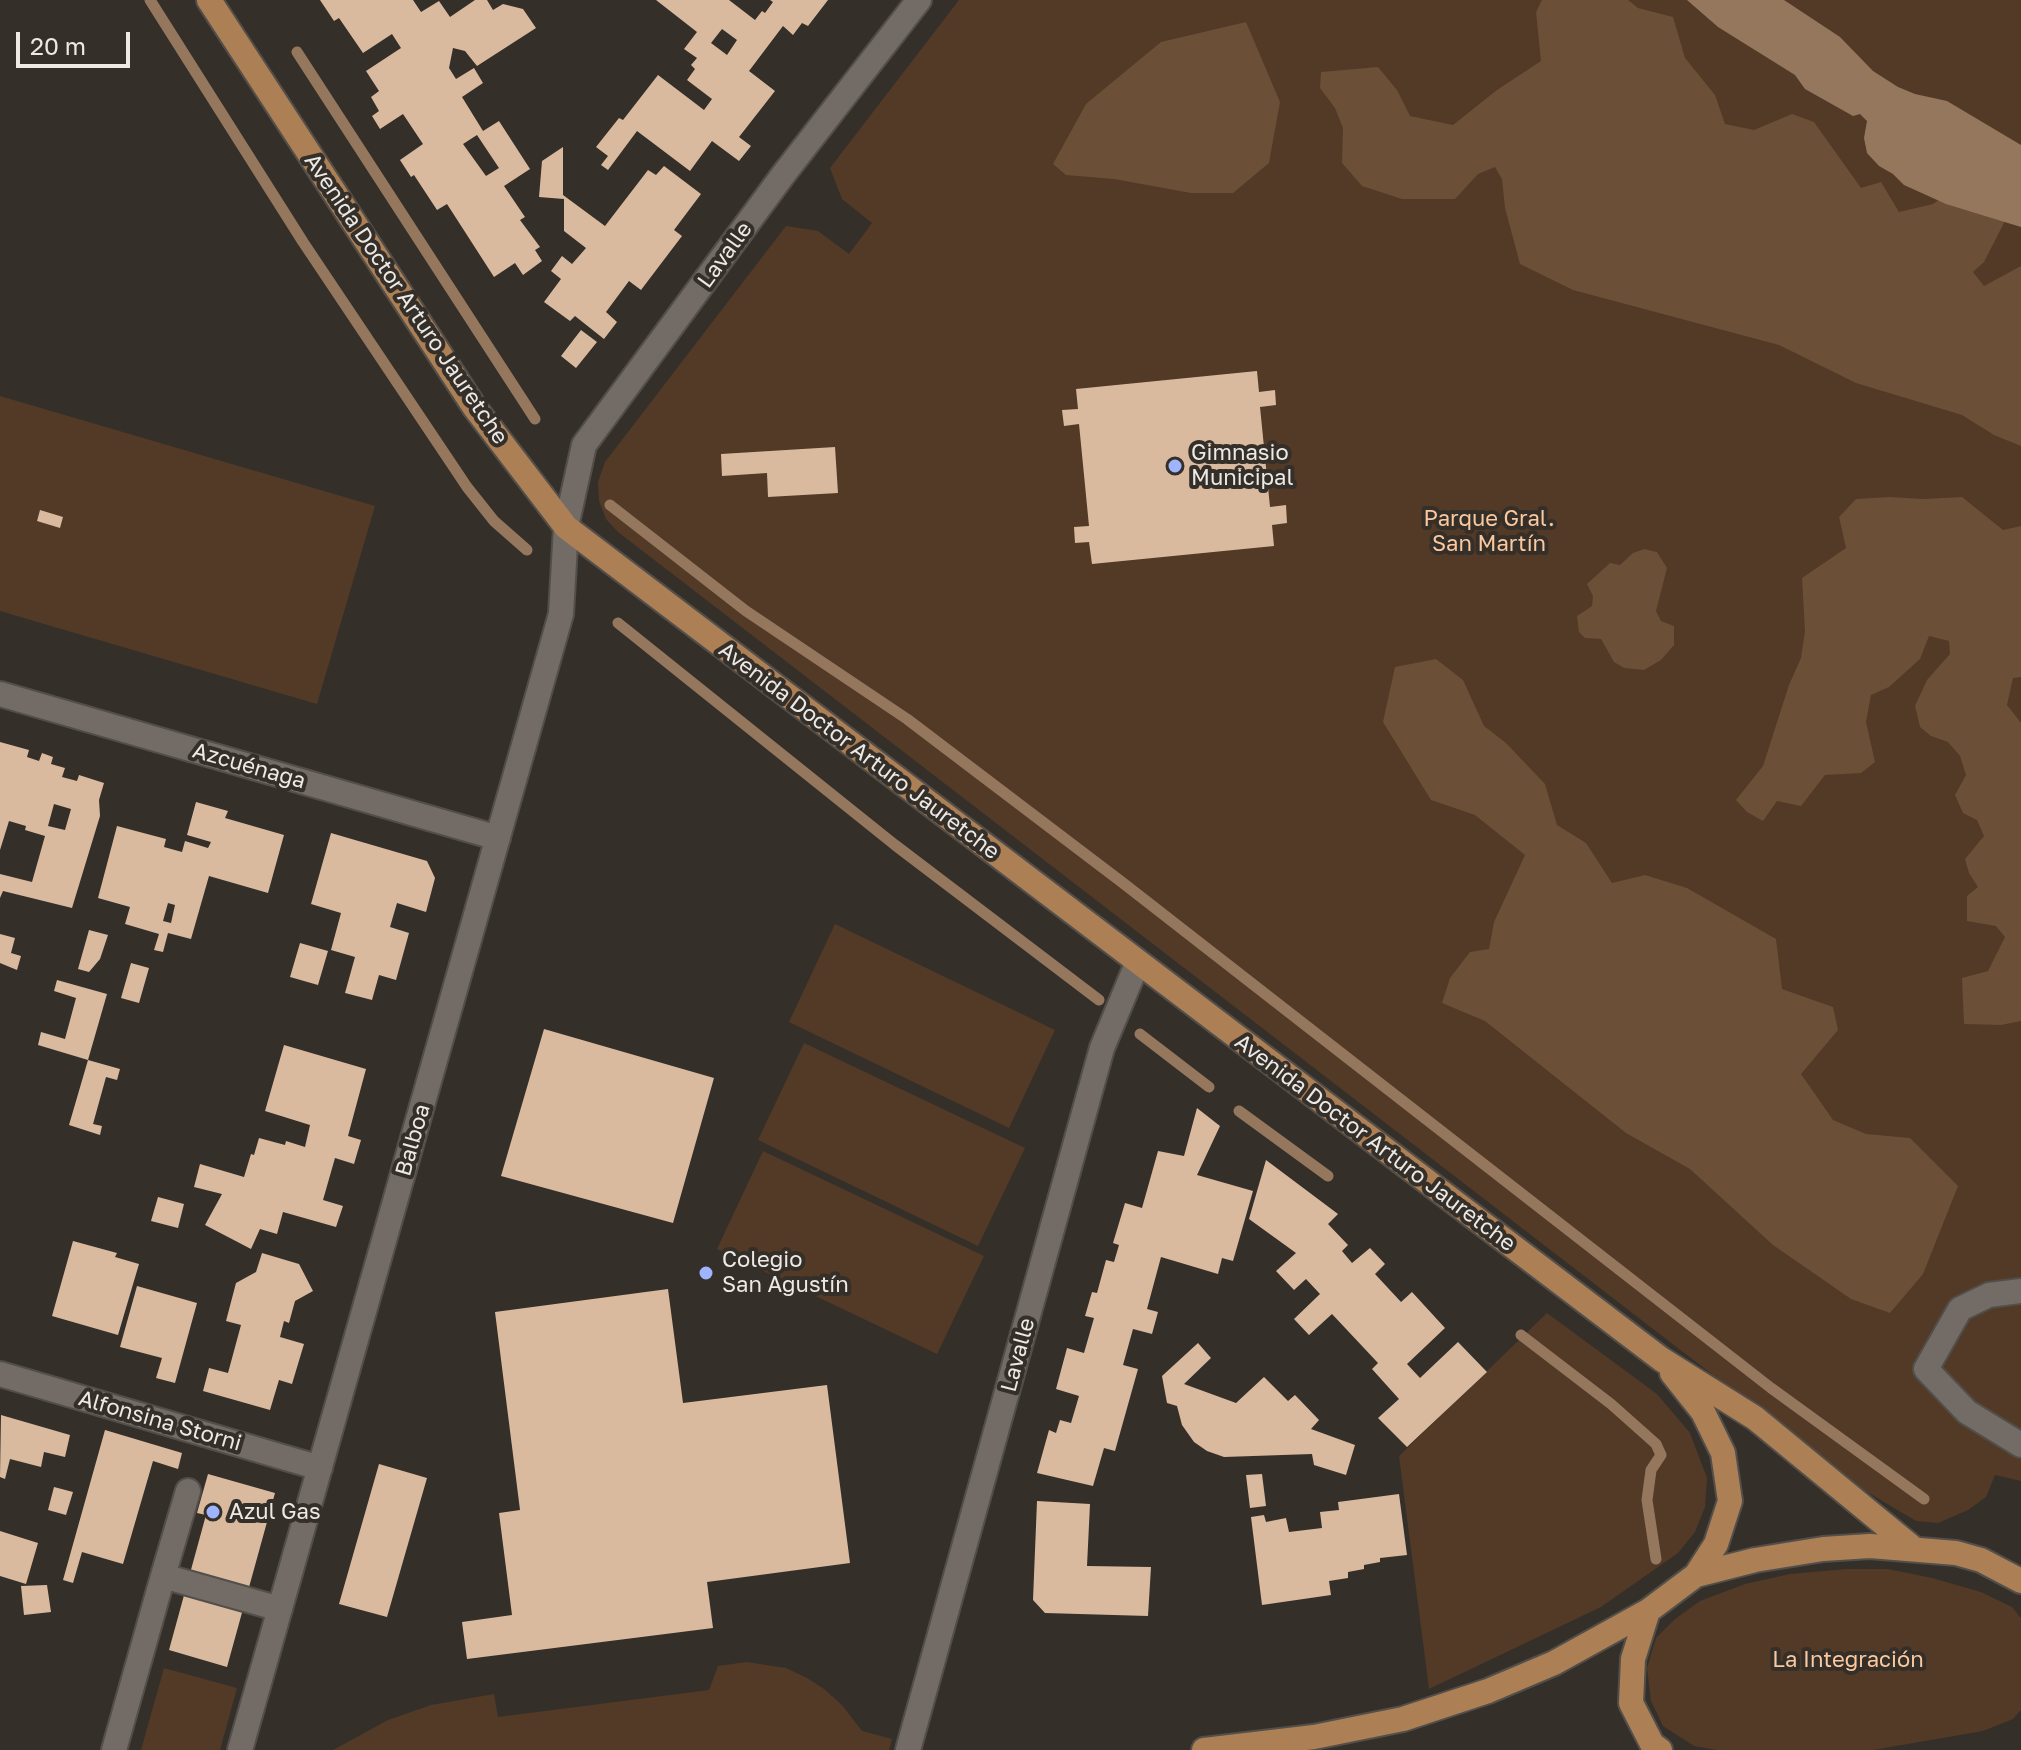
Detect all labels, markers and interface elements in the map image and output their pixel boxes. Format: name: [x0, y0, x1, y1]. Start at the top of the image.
scale bar: [20, 16, 134, 66]
text: 20 m: [30, 31, 86, 60]
street label: Avenida Doctor Arturo Jauretche: [299, 149, 513, 449]
street label: Lavalle: [692, 217, 758, 293]
place label: Gimnasio Municipal: [1191, 440, 1294, 492]
marker: Gimnasio Municipal: [1166, 457, 1184, 475]
park label: Parque Gral. San Martín: [1423, 506, 1555, 558]
street label: Avenida Doctor Arturo Jauretche: [713, 637, 1005, 865]
street label: Azcuénaga: [190, 737, 308, 795]
street label: Avenida Doctor Arturo Jauretche: [1229, 1029, 1521, 1257]
street label: Balboa: [390, 1101, 436, 1179]
place label: Colegio San Agustín: [722, 1247, 849, 1298]
marker: Colegio San Agustín: [697, 1264, 715, 1282]
street label: Lavalle: [995, 1315, 1041, 1395]
street label: Alfonsina Storni: [76, 1385, 244, 1457]
place label: Azul Gas: [229, 1499, 321, 1525]
marker: Azul Gas: [204, 1503, 222, 1521]
park label: La Integración: [1772, 1647, 1924, 1673]

